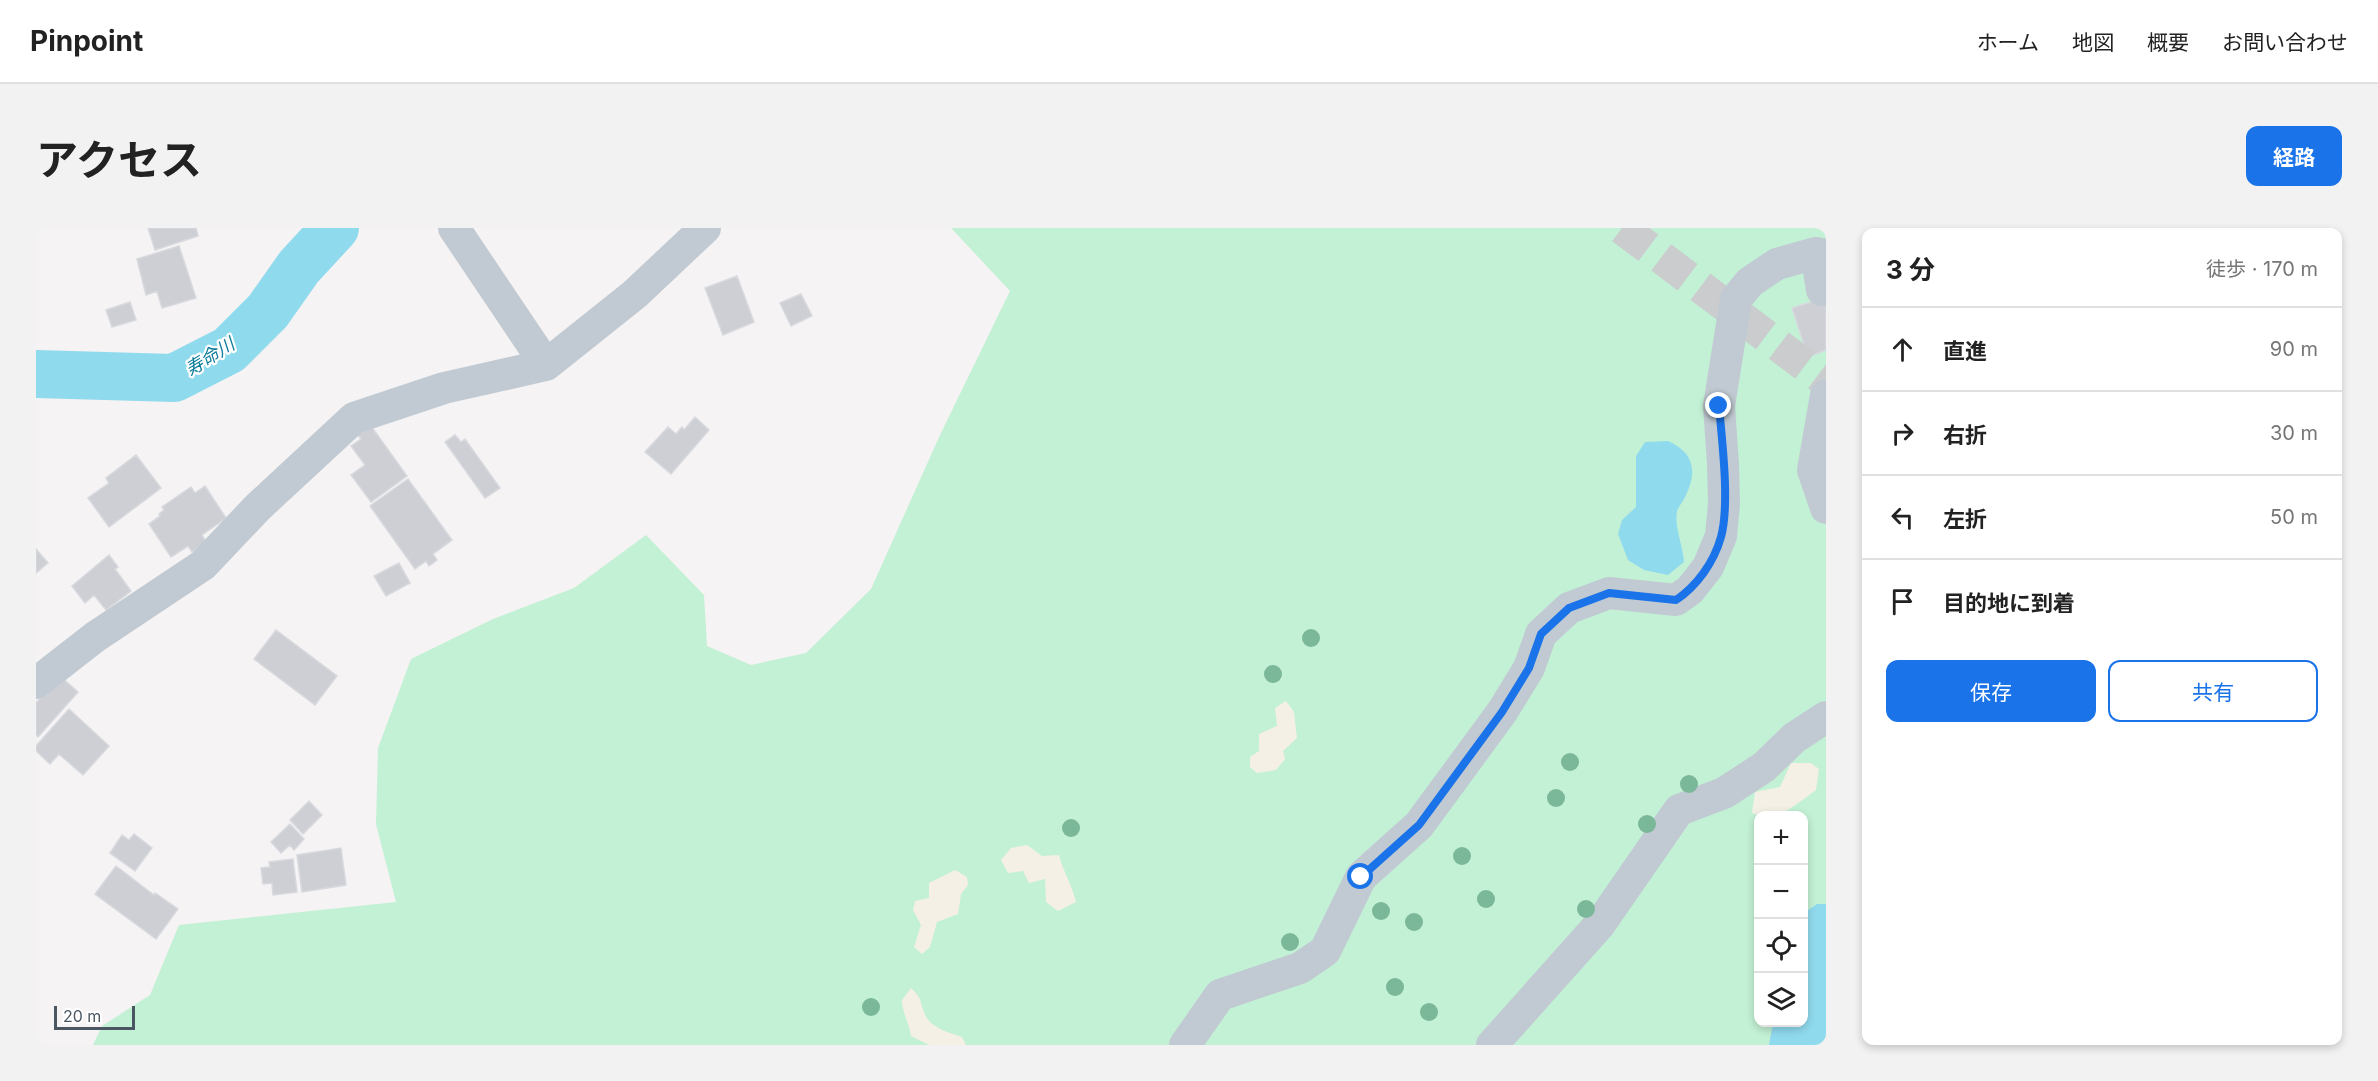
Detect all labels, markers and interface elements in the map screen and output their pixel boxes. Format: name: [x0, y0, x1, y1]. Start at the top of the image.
text: Pinpoint: [30, 24, 143, 58]
text: ホーム: [1977, 30, 2039, 55]
text: 地図: [2072, 30, 2114, 55]
text: 概要: [2147, 30, 2189, 55]
text: お問い合わせ: [2222, 30, 2348, 55]
button: 経路: [2246, 126, 2342, 186]
text: アクセス: [36, 134, 202, 185]
text: 3 分: [1886, 254, 1935, 285]
text: 徒歩 · 170 m: [2206, 257, 2318, 281]
water label: 寿命川: [181, 332, 240, 380]
icon: ahead: [1886, 333, 1919, 366]
text: 90 m: [2270, 337, 2318, 361]
text: 直進: [1943, 338, 1987, 364]
route end: [1705, 392, 1731, 418]
icon: right: [1886, 417, 1919, 450]
text: 30 m: [2270, 421, 2318, 445]
text: 右折: [1943, 422, 1987, 448]
icon: left: [1886, 501, 1919, 534]
text: 50 m: [2270, 505, 2318, 529]
text: 左折: [1943, 506, 1987, 532]
icon: arrive: [1886, 585, 1919, 618]
text: 目的地に到着: [1943, 590, 2075, 616]
button: 保存: [1886, 660, 2096, 722]
button: 共有: [2108, 660, 2318, 722]
map controls: [1754, 811, 1808, 1027]
button: +: [1754, 811, 1808, 865]
route start: [1347, 863, 1373, 889]
button: −: [1754, 865, 1808, 919]
button: locate: [1754, 919, 1808, 973]
button: layers: [1754, 973, 1808, 1027]
scale bar: [54, 1003, 135, 1030]
text: 20 m: [63, 1006, 101, 1026]

